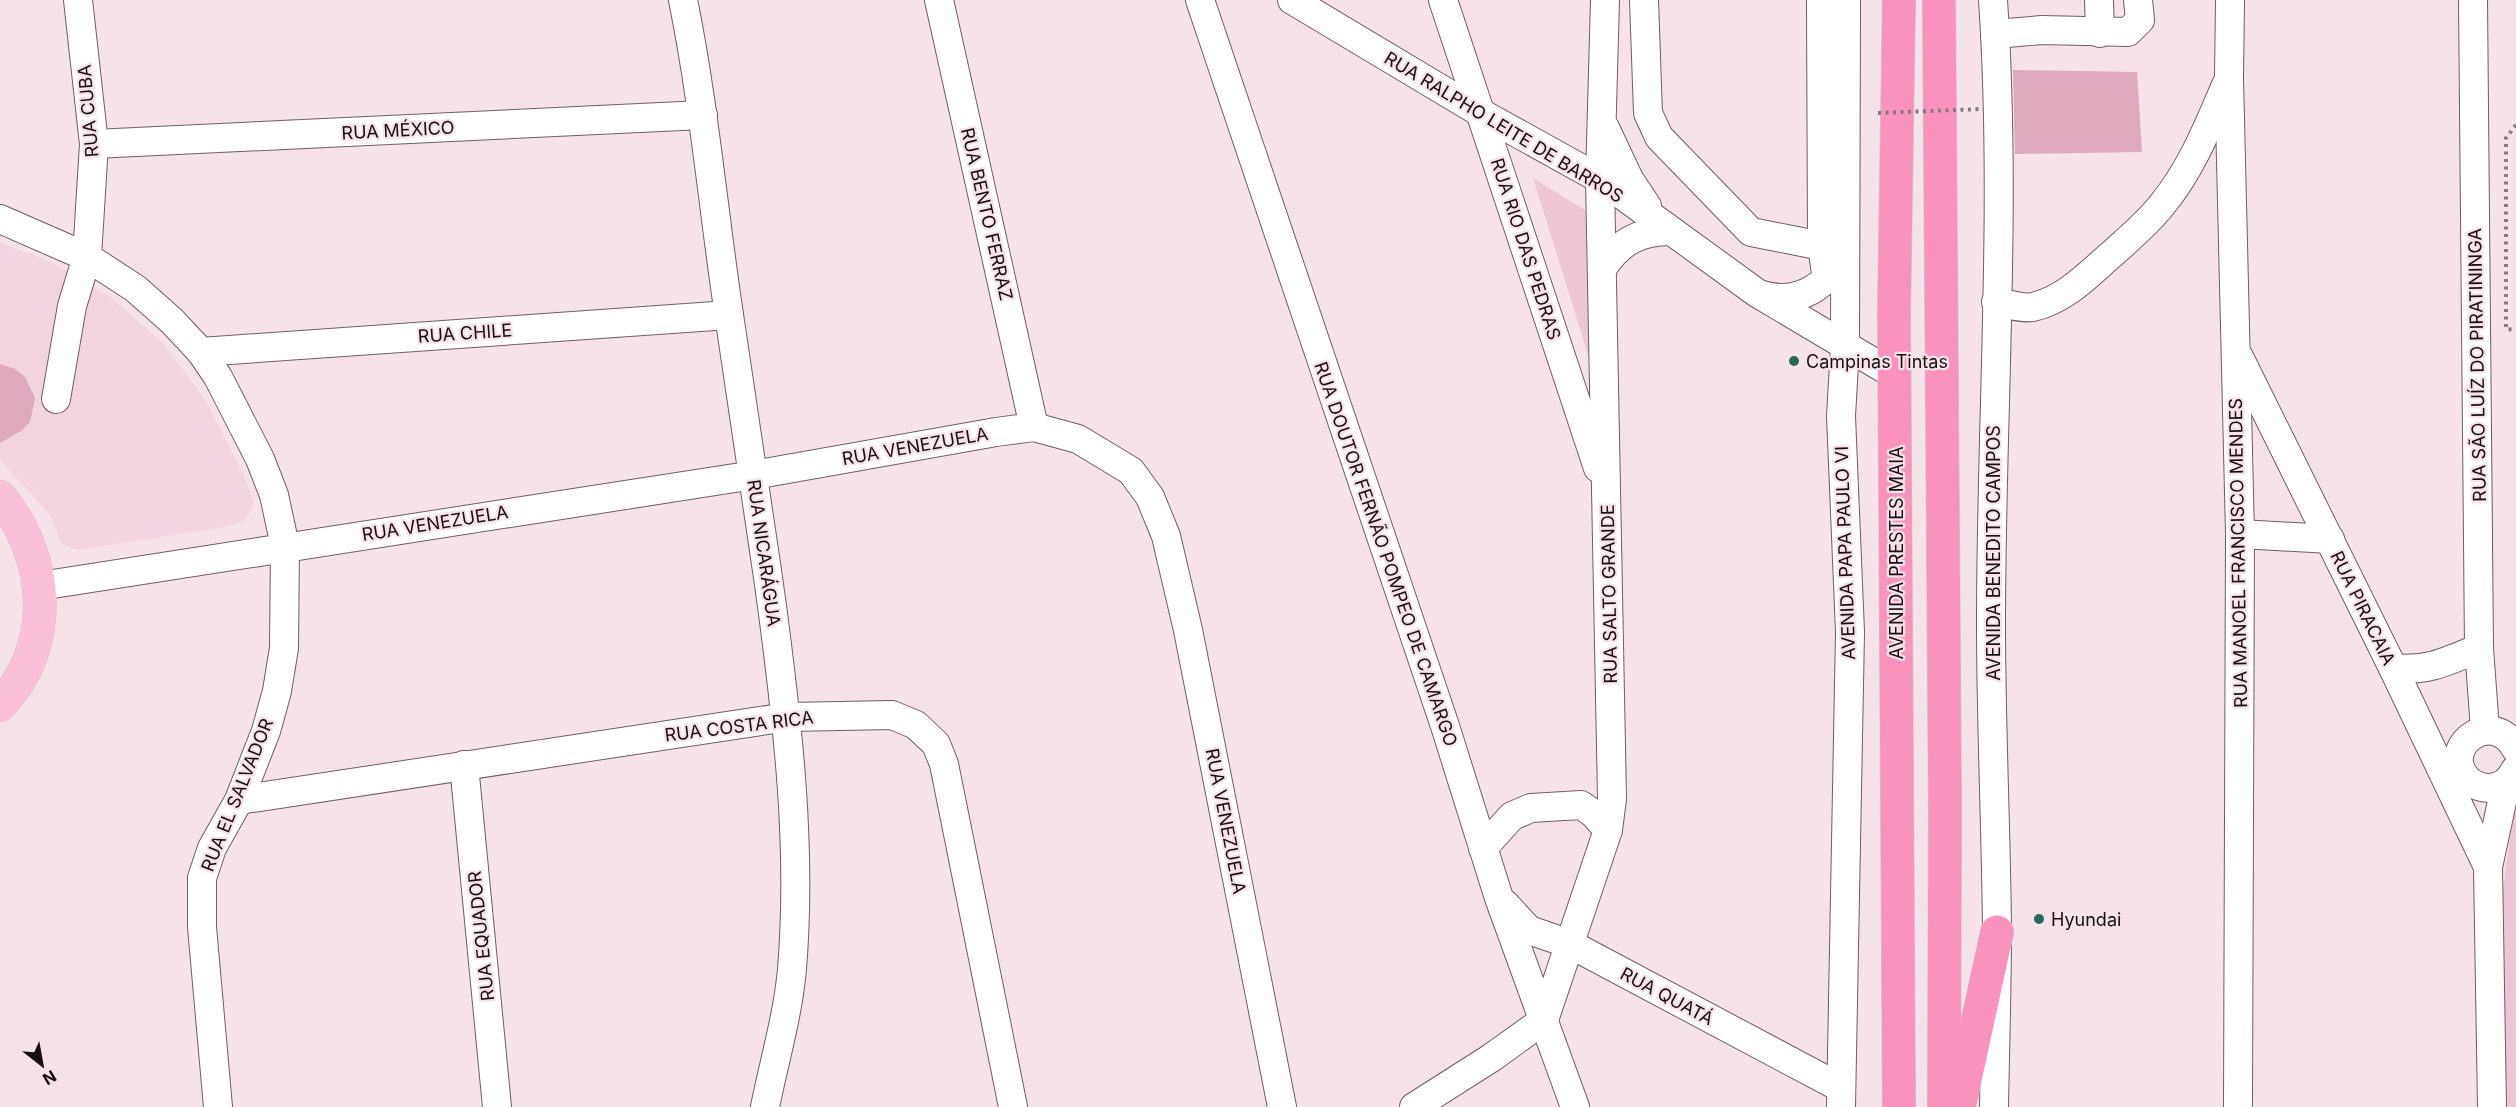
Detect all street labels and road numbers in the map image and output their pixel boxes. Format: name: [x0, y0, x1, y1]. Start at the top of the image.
street label: RUA RALPHO LEITE DE BARROS: [1381, 47, 1627, 207]
street label: RUA CUBA: [73, 64, 103, 158]
street label: RUA MÉXICO: [341, 116, 455, 143]
street label: RUA BENTO FERRAZ: [957, 126, 1017, 302]
street label: RUA RIO DAS PEDRAS: [1487, 156, 1565, 342]
street label: RUA SÃO LUÍZ DO PIRATININGA: [2463, 228, 2490, 502]
street label: RUA CHILE: [417, 319, 513, 347]
street label: RUA DOUTOR FERNÃO POMPEO DE CAMARGO: [1310, 359, 1463, 749]
street label: RUA MANOEL FRANCISCO MENDES: [2225, 398, 2251, 708]
street label: RUA VENEZUELA: [840, 423, 990, 469]
street label: AVENIDA BENEDITO CAMPOS: [1983, 425, 2004, 681]
street label: AVENIDA PAPA PAULO VI: [1831, 446, 1859, 660]
street label: AVENIDA PRESTES MAIA: [1886, 446, 1907, 660]
street label: RUA NICARÁGUA: [743, 478, 786, 628]
street label: RUA VENEZUELA: [360, 501, 510, 545]
street label: RUA SALTO GRANDE: [1597, 504, 1621, 684]
street label: RUA PIRACAIA: [2326, 548, 2400, 668]
street label: RUA COSTA RICA: [663, 706, 815, 746]
street label: RUA EL SALVADOR: [197, 715, 277, 875]
street label: RUA VENEZUELA: [1202, 746, 1250, 896]
street label: RUA EQUADOR: [464, 870, 498, 1002]
street label: RUA QUATÁ: [1617, 962, 1718, 1029]

